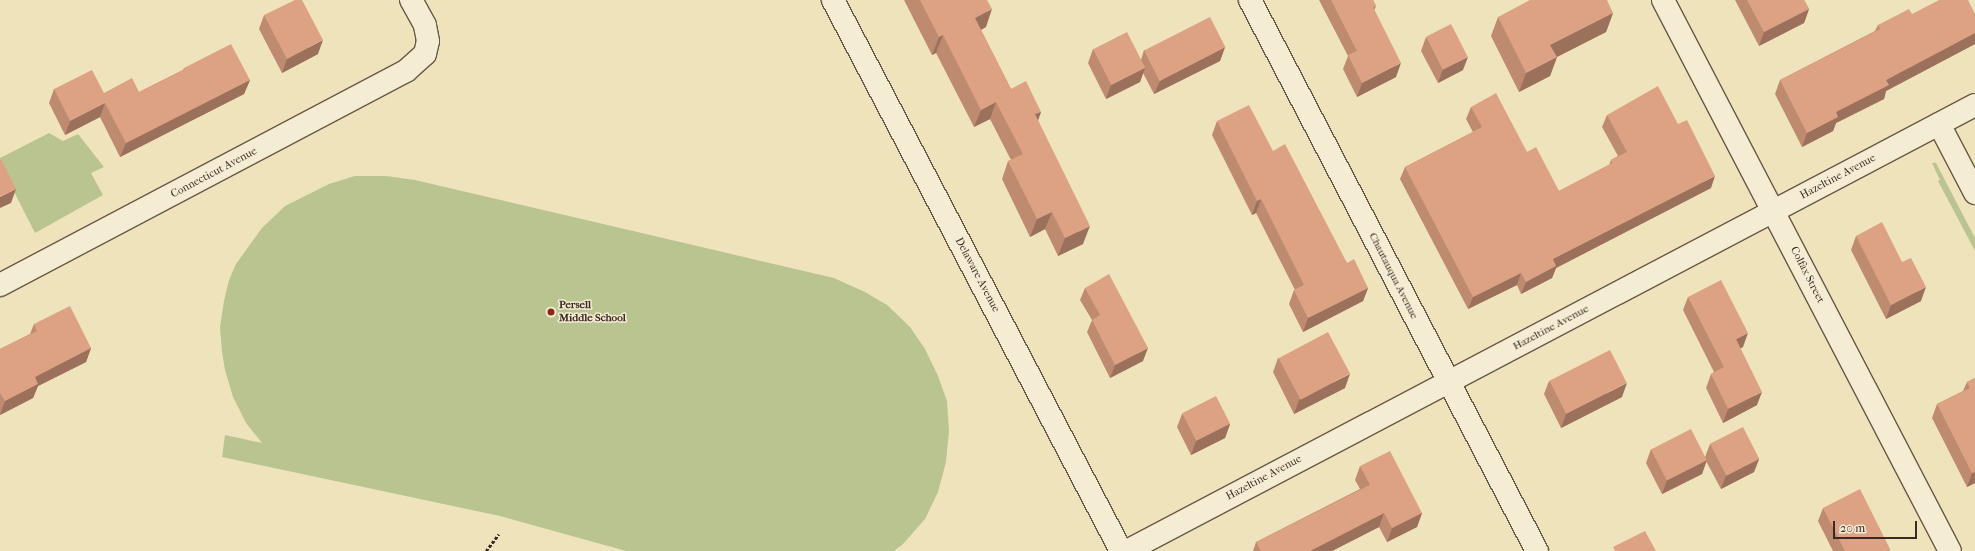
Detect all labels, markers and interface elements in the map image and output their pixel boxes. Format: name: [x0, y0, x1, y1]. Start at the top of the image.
street label: Connecticut Avenue: [169, 145, 259, 201]
street label: Hazeltine Avenue: [1798, 151, 1878, 203]
street label: Chautauqua Avenue: [1366, 231, 1420, 321]
street label: Delaware Avenue: [952, 235, 1002, 315]
street label: Colfax Street: [1787, 244, 1827, 306]
place label: Persell Middle School: [559, 299, 626, 325]
street label: Hazeltine Avenue: [1511, 302, 1591, 354]
marker: Persell Middle School: [546, 307, 556, 317]
street label: Hazeltine Avenue: [1224, 452, 1304, 504]
scale bar: [1835, 513, 1919, 539]
text: 20 m: [1840, 521, 1865, 535]

